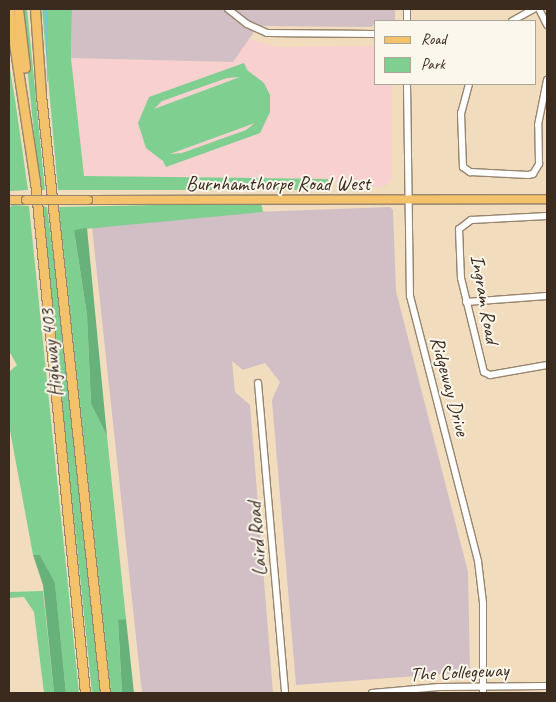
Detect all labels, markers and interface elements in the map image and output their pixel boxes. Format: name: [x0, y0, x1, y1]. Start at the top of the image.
legend: [374, 20, 536, 85]
text: Road: [421, 30, 446, 49]
text: Park: [421, 55, 445, 74]
street label: Burnhamthorpe Road West: [186, 171, 370, 195]
street label: Ingram Road: [465, 253, 505, 345]
street label: Highway 403: [34, 308, 68, 398]
street label: Ridgeway Drive: [425, 334, 475, 438]
street label: Laird Road: [242, 501, 272, 577]
street label: The Collegeway: [409, 657, 509, 687]

